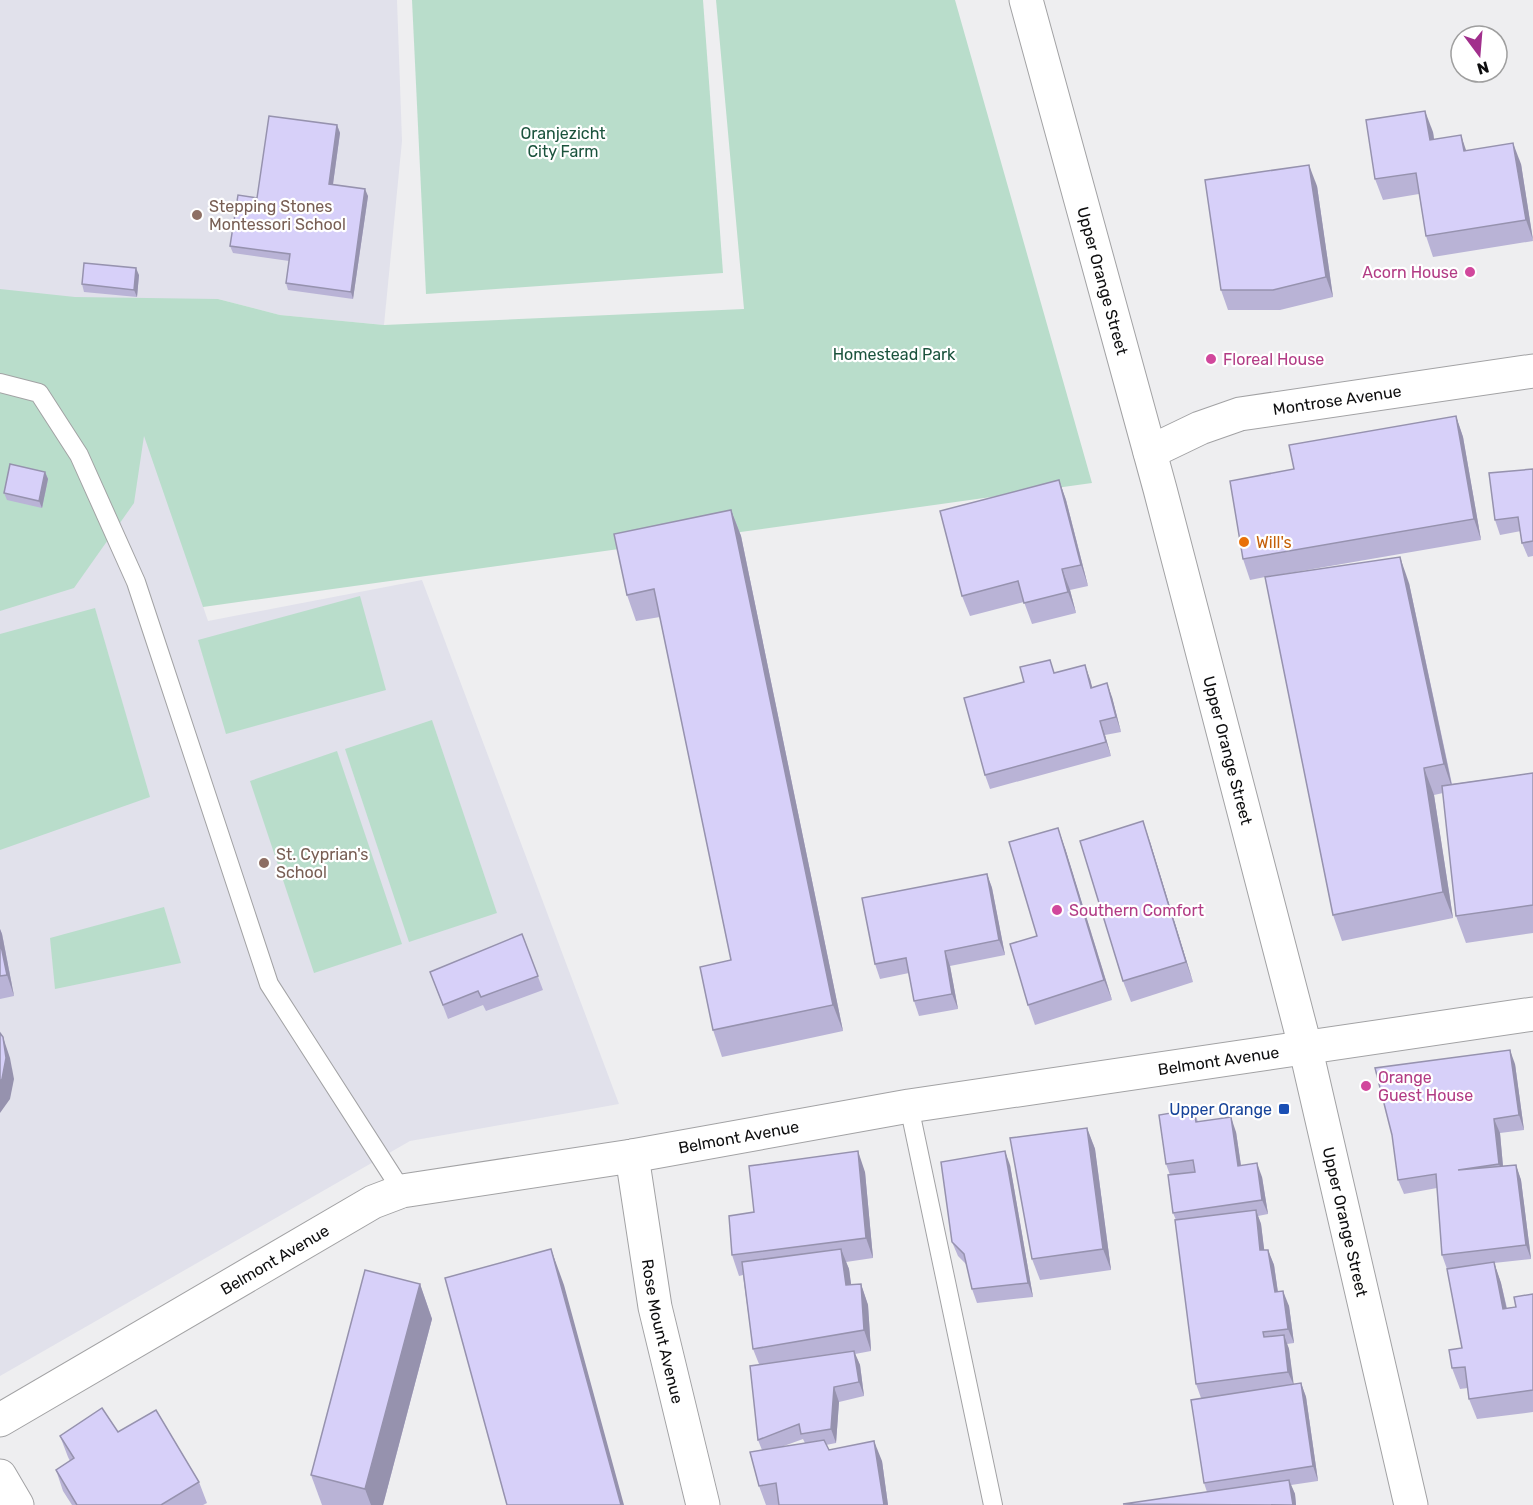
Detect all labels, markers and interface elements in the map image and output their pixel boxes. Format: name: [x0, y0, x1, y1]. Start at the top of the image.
north arrow: [1449, 24, 1509, 84]
text: N: [1475, 57, 1491, 79]
park label: Oranjezicht City Farm: [520, 124, 606, 161]
place label: Stepping Stones Montessori School: [209, 197, 346, 234]
street label: Upper Orange Street: [1074, 204, 1132, 357]
marker: Stepping Stones Montessori School: [190, 208, 204, 222]
place label: Acorn House: [1362, 263, 1458, 282]
marker: Acorn House: [1463, 265, 1477, 279]
park label: Homestead Park: [833, 345, 956, 364]
place label: Floreal House: [1223, 350, 1324, 369]
marker: Floreal House: [1204, 352, 1218, 366]
street label: Montrose Avenue: [1272, 381, 1403, 419]
place label: Will's: [1256, 533, 1292, 552]
marker: Will's: [1237, 535, 1251, 549]
street label: Upper Orange Street: [1200, 674, 1256, 827]
place label: St. Cyprian's School: [276, 845, 369, 882]
marker: St. Cyprian's School: [257, 856, 271, 870]
place label: Southern Comfort: [1069, 901, 1204, 920]
marker: Southern Comfort: [1050, 903, 1064, 917]
street label: Belmont Avenue: [1157, 1042, 1280, 1079]
place label: Orange Guest House: [1378, 1068, 1473, 1105]
marker: Orange Guest House: [1359, 1079, 1373, 1093]
place label: Upper Orange: [1169, 1100, 1272, 1119]
marker: Upper Orange: [1277, 1102, 1291, 1116]
street label: Belmont Avenue: [677, 1117, 801, 1157]
street label: Upper Orange Street: [1319, 1145, 1372, 1298]
street label: Belmont Avenue: [217, 1220, 332, 1299]
street label: Rose Mount Avenue: [638, 1258, 688, 1406]

